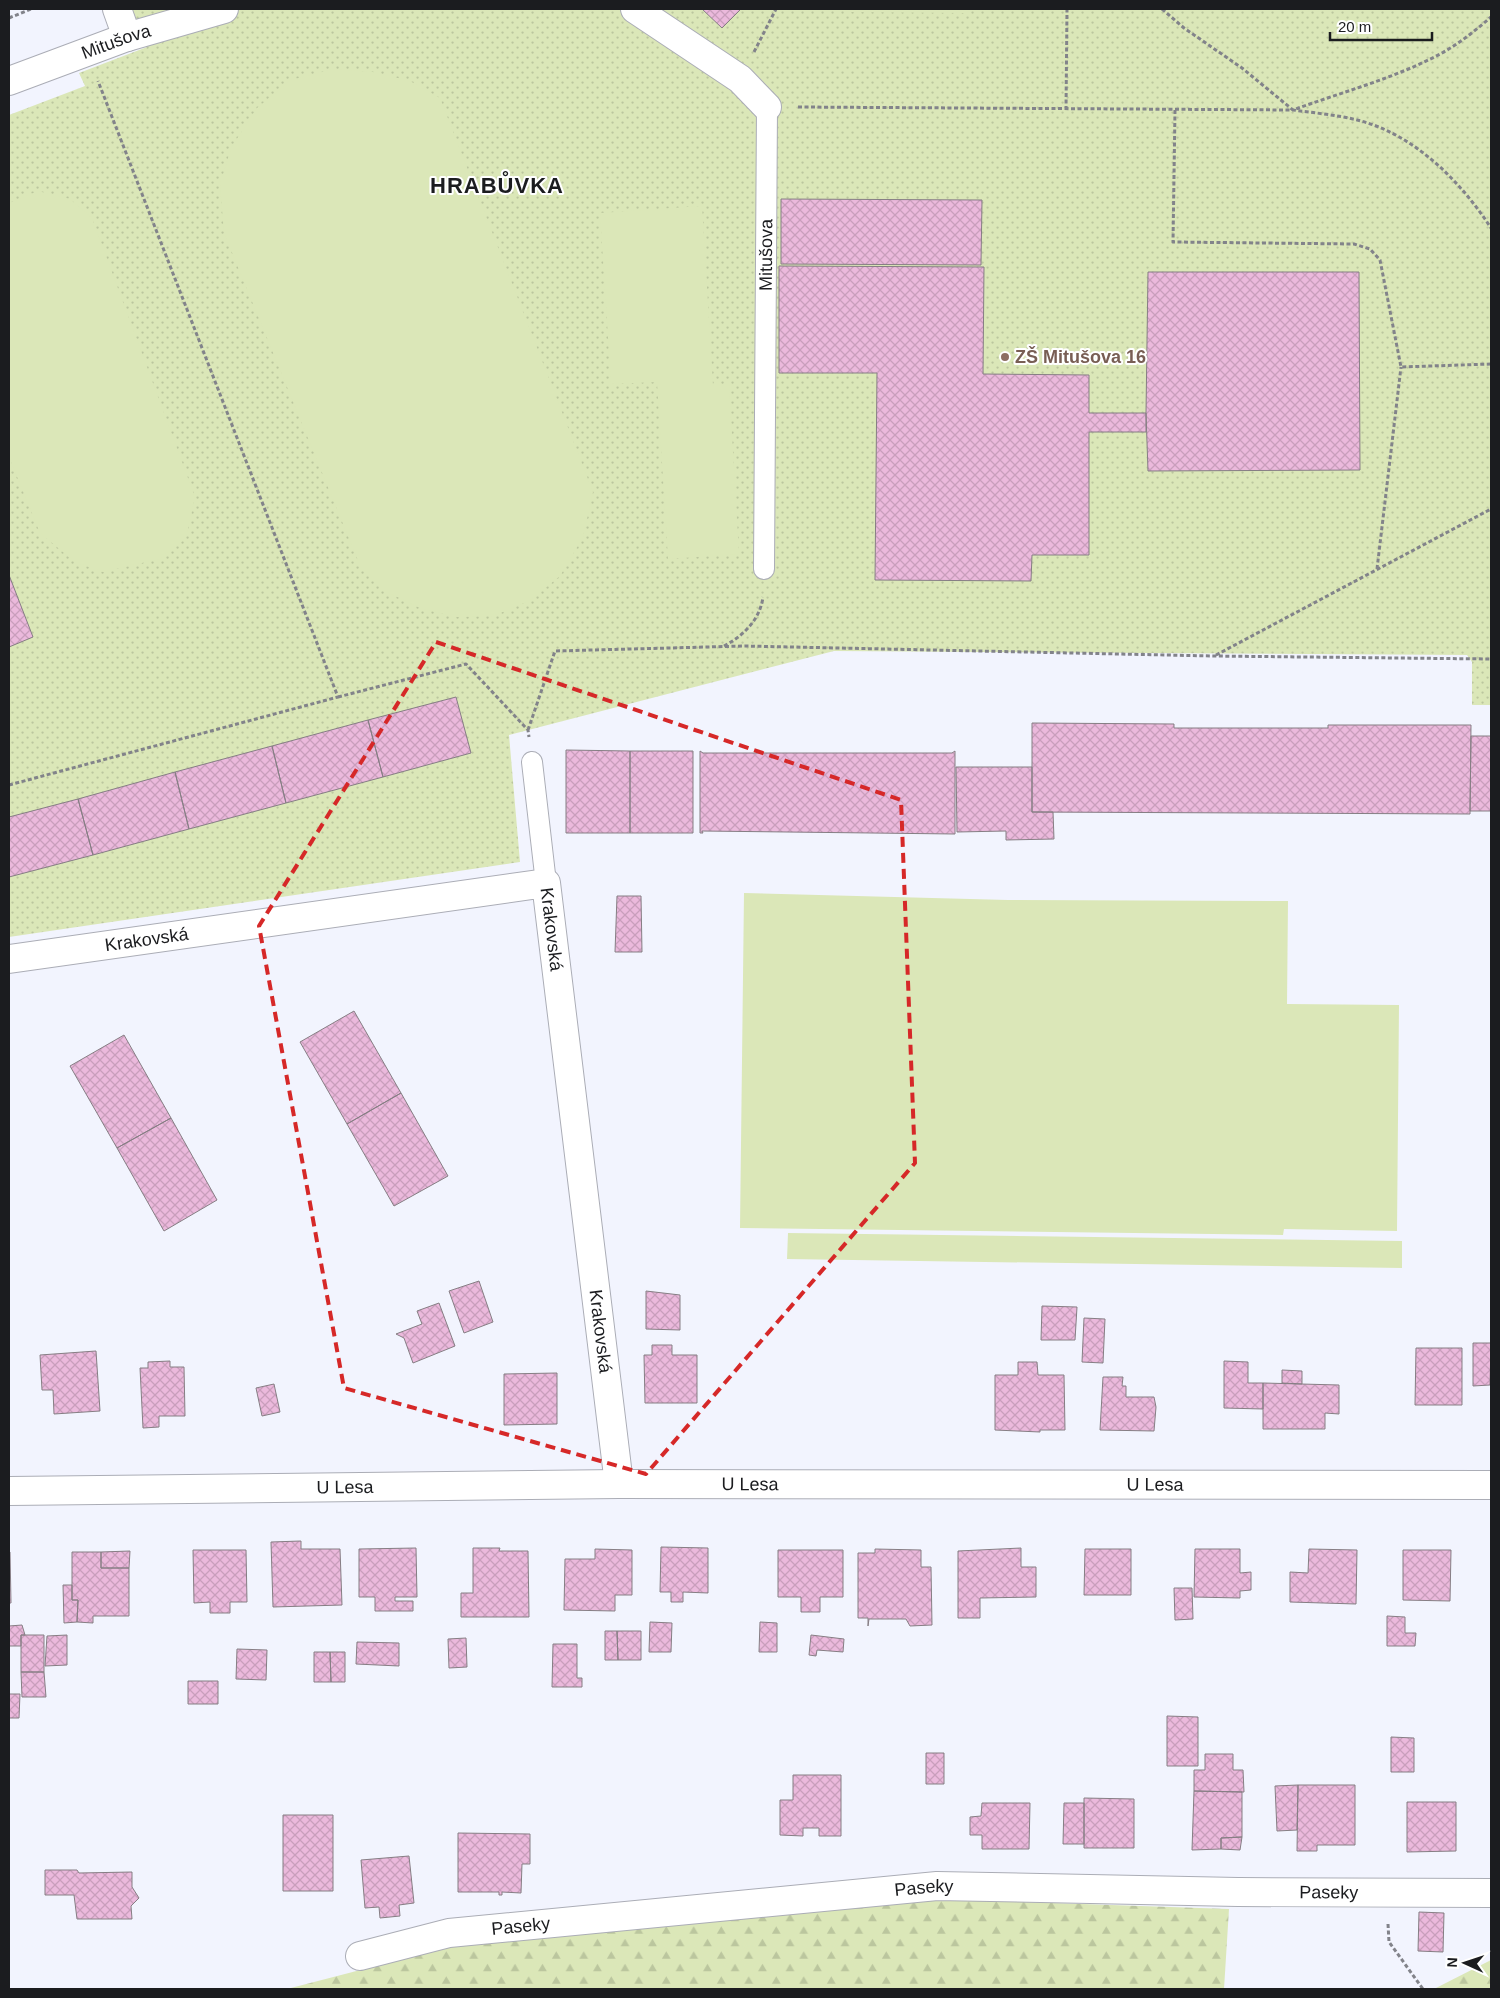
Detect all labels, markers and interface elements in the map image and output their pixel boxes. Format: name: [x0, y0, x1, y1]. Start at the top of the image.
scale bar: [1330, 10, 1432, 42]
text: 20 m: [1338, 18, 1371, 35]
street label: Mitušova: [79, 20, 154, 63]
district label: HRABŮVKA: [430, 170, 564, 198]
street label: Mitušova: [756, 218, 776, 291]
place label: ZŠ Mitušova 16: [1015, 346, 1146, 367]
marker: ZŠ Mitušova 16: [999, 351, 1011, 363]
street label: Krakovská: [537, 886, 567, 973]
street label: Krakovská: [104, 924, 191, 955]
street label: Krakovská: [585, 1288, 616, 1375]
street label: U Lesa: [721, 1474, 779, 1494]
street label: U Lesa: [1126, 1475, 1184, 1495]
street label: U Lesa: [316, 1477, 375, 1497]
street label: Paseky: [894, 1876, 954, 1900]
street label: Paseky: [1299, 1882, 1358, 1902]
street label: Paseky: [490, 1913, 551, 1939]
north arrow: [1440, 1938, 1490, 1988]
text: N: [1444, 1957, 1460, 1968]

